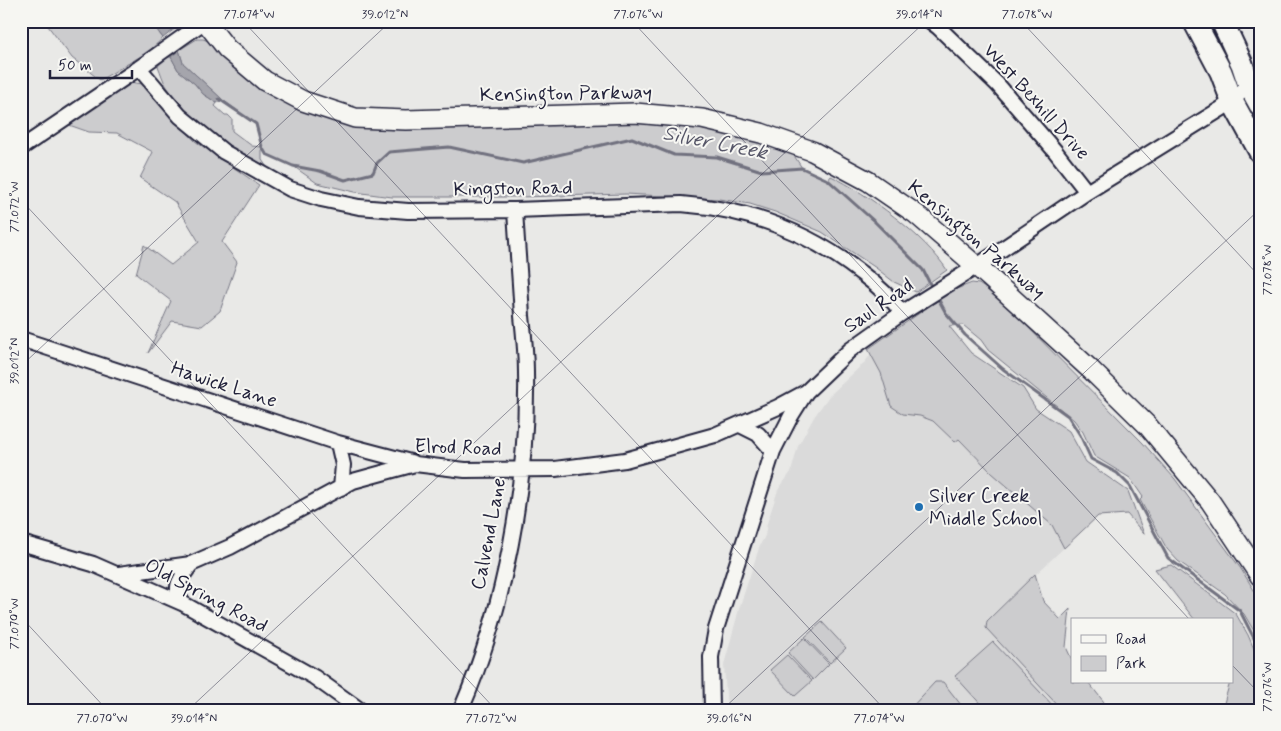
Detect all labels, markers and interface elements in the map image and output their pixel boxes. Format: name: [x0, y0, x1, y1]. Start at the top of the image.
text: 77.074°W: [224, 7, 275, 23]
text: 39.012°N: [362, 7, 408, 23]
text: 77.076°W: [613, 7, 663, 23]
text: 39.014°N: [896, 7, 942, 23]
text: 77.078°W: [1002, 7, 1052, 23]
street label: West Bexhill Drive: [976, 38, 1096, 166]
scale bar: [50, 48, 132, 80]
text: 50 m: [58, 56, 92, 76]
street label: Kensington Parkway: [480, 79, 652, 111]
water label: Silver Creek: [661, 119, 771, 167]
street label: Kingston Road: [453, 174, 573, 205]
street label: Kensington Parkway: [900, 174, 1051, 307]
text: 77.072°W: [7, 181, 23, 232]
text: 77.078°W: [1260, 245, 1276, 295]
street label: Saul Road: [839, 272, 919, 340]
text: 39.012°N: [7, 338, 23, 384]
street label: Hawick Lane: [168, 355, 280, 415]
street label: Elrod Road: [414, 433, 502, 463]
street label: Calvend Lane: [465, 476, 513, 592]
place label: Silver Creek Middle School: [929, 483, 1042, 533]
marker: Silver Creek Middle School: [913, 501, 925, 513]
street label: Old Spring Road: [140, 552, 272, 640]
text: 77.070°W: [7, 598, 23, 650]
legend: [1071, 618, 1234, 684]
text: Road: [1116, 630, 1146, 650]
text: Park: [1116, 654, 1146, 674]
text: 77.076°W: [1260, 662, 1276, 712]
text: 77.070°W: [76, 711, 128, 727]
text: 39.014°N: [171, 711, 217, 727]
text: 77.072°W: [466, 711, 517, 727]
text: 39.016°N: [707, 711, 751, 727]
text: 77.074°W: [854, 711, 905, 727]

